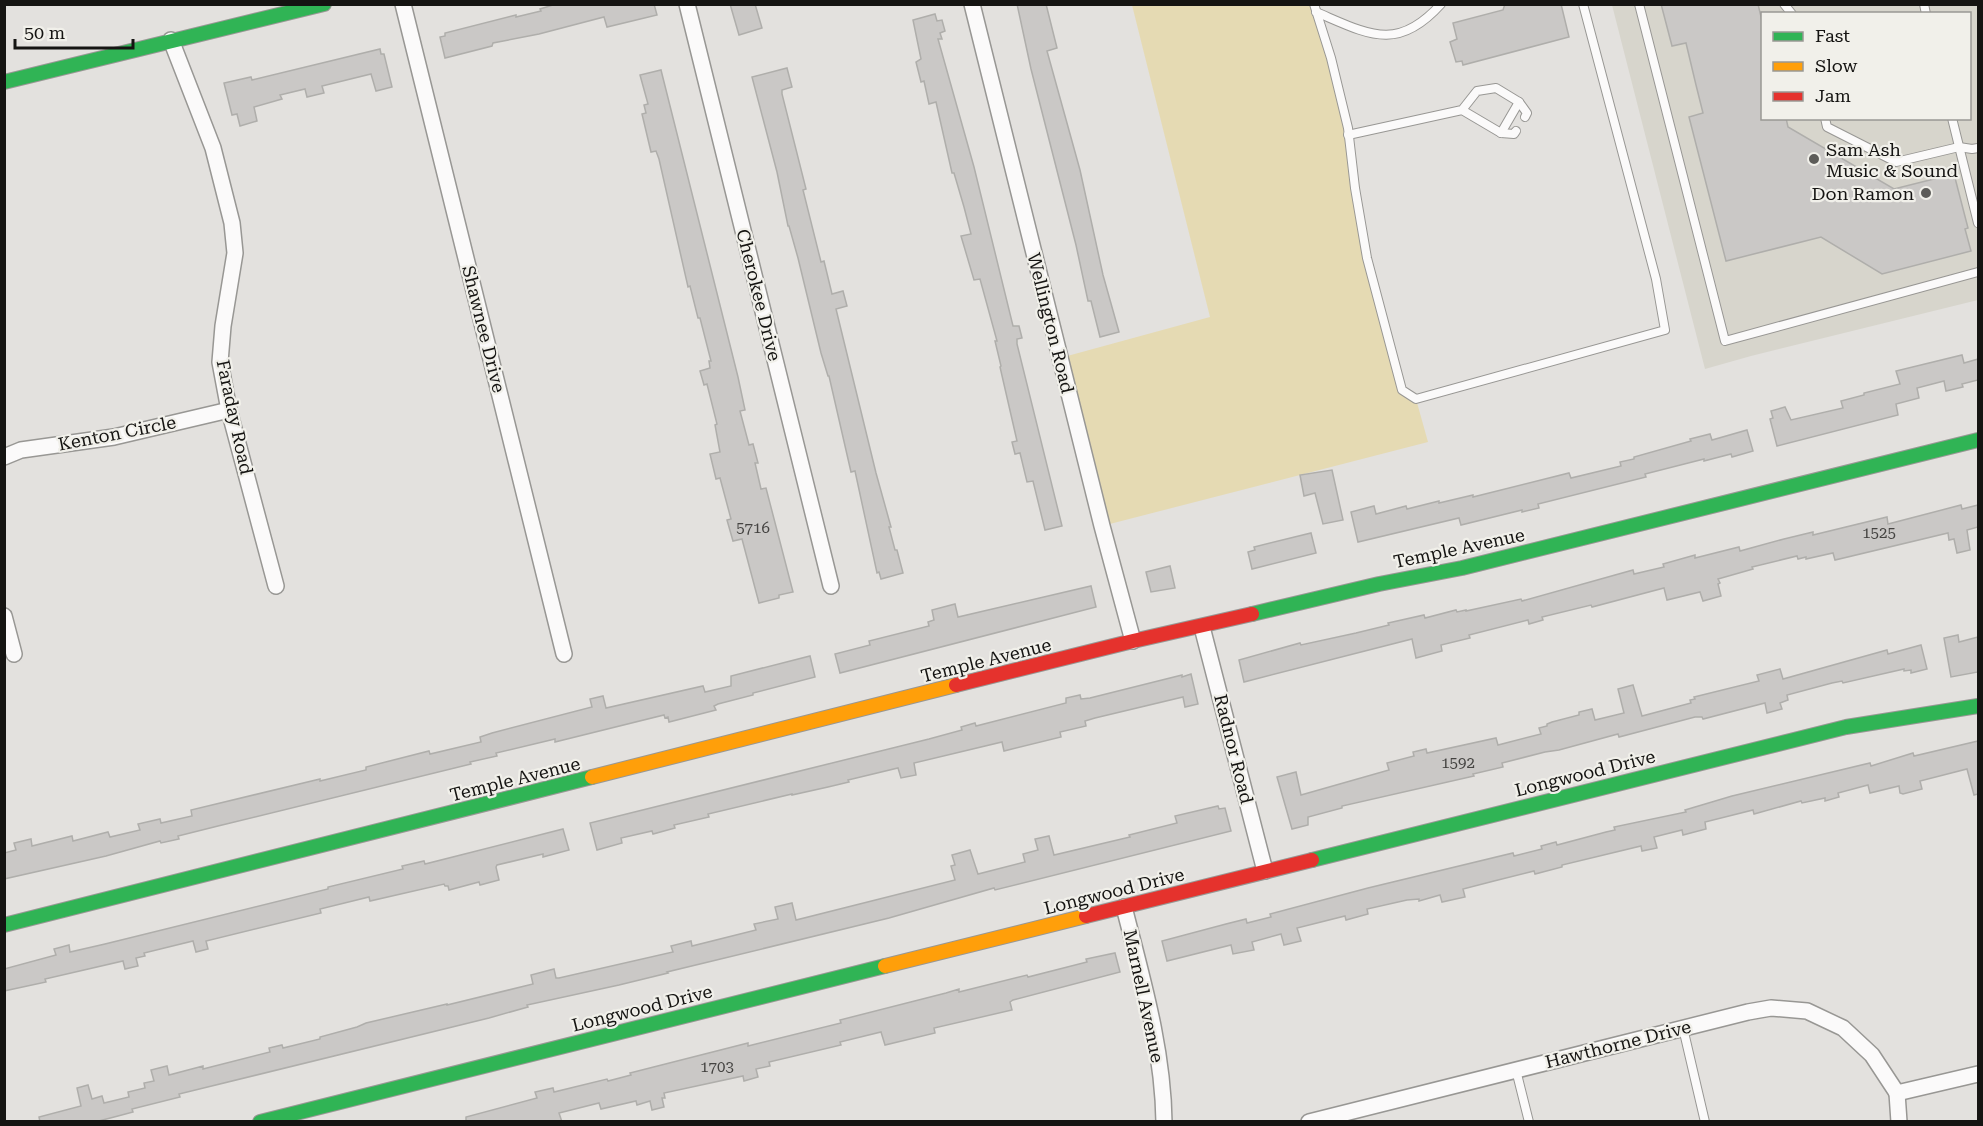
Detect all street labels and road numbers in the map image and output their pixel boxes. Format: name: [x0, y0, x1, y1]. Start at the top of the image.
street label: Cherokee Drive: [732, 227, 786, 363]
street label: Wellington Road: [1023, 251, 1079, 396]
street label: Shawnee Drive: [458, 263, 510, 395]
street label: Faraday Road: [213, 358, 257, 477]
street label: Kenton Circle: [56, 411, 178, 455]
street label: Temple Avenue: [1392, 524, 1527, 572]
street label: Temple Avenue: [919, 634, 1053, 686]
street label: Radnor Road: [1210, 692, 1258, 806]
street label: Longwood Drive: [1513, 745, 1658, 801]
street label: Temple Avenue: [448, 753, 582, 805]
street label: Longwood Drive: [1042, 863, 1187, 919]
street label: Marnell Avenue: [1120, 927, 1168, 1065]
street label: Longwood Drive: [570, 980, 715, 1036]
street label: Hawthorne Drive: [1543, 1016, 1693, 1072]

